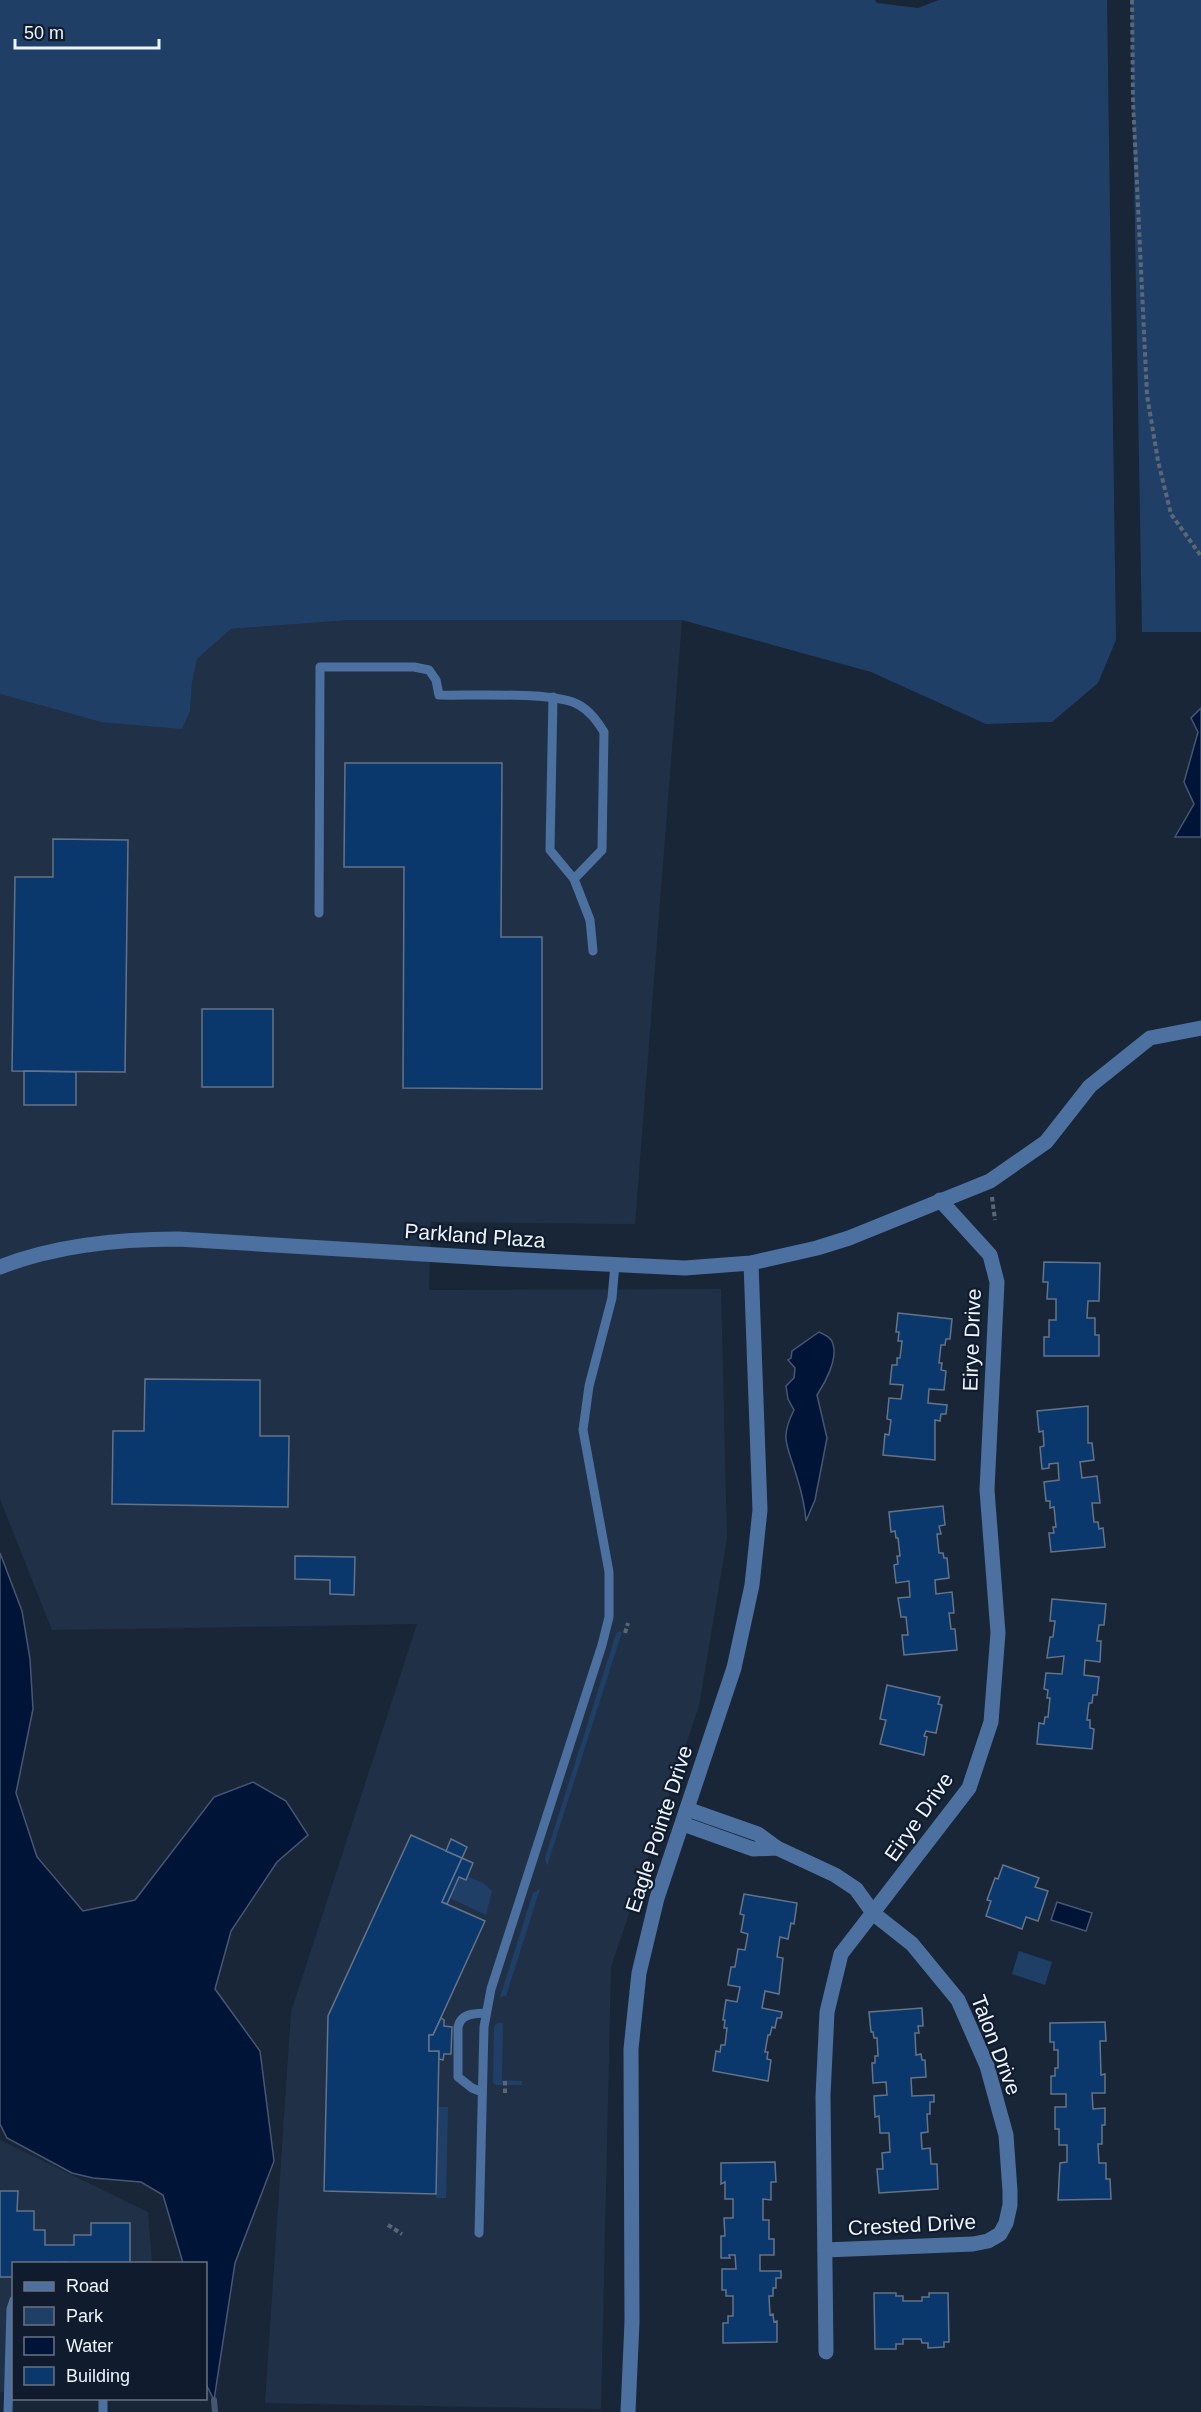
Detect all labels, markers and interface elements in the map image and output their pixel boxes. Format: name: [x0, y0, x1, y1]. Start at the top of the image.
scale bar: [15, 12, 159, 50]
text: 50 m: [24, 23, 64, 43]
street label: Parkland Plaza: [404, 1219, 547, 1252]
street label: Eirye Drive: [958, 1288, 985, 1392]
street label: Eagle Pointe Drive: [621, 1743, 696, 1915]
street label: Eirye Drive: [880, 1768, 957, 1865]
street label: Talon Drive: [967, 1992, 1026, 2098]
street label: Crested Drive: [847, 2210, 977, 2239]
legend: [12, 2262, 207, 2400]
text: Road: [66, 2276, 109, 2296]
text: Park: [66, 2306, 104, 2326]
text: Water: [66, 2336, 113, 2356]
text: Building: [66, 2366, 130, 2386]

